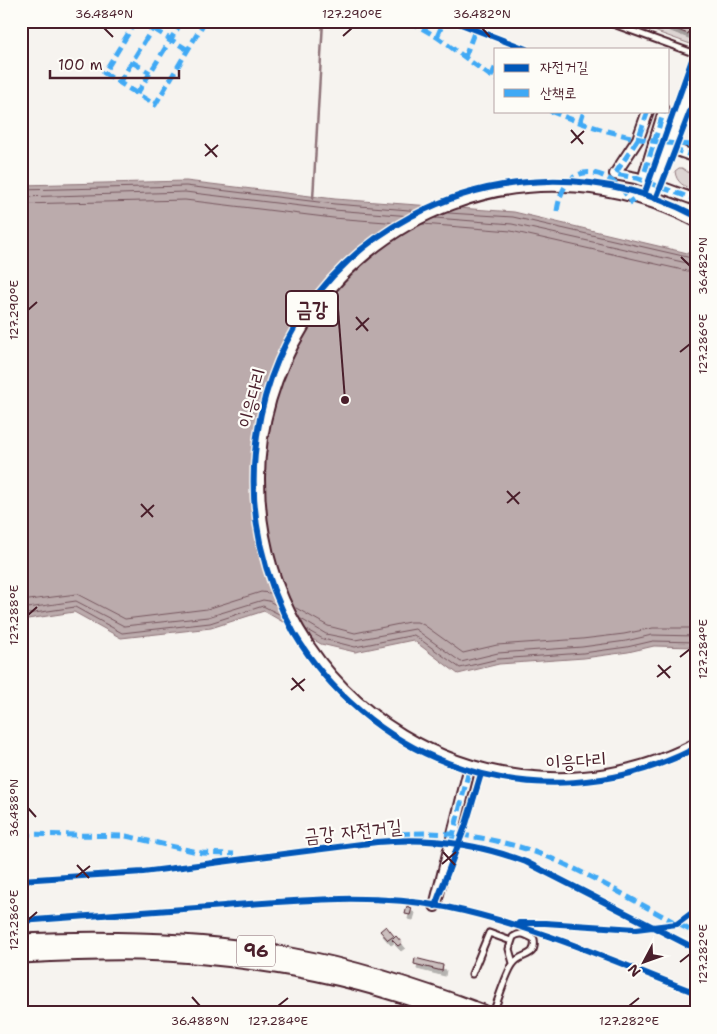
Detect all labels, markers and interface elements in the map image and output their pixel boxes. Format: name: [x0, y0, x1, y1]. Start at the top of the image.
text: 36.484°N: [75, 6, 133, 22]
text: 127.290°E: [322, 6, 382, 22]
text: 36.482°N: [453, 6, 511, 22]
scale bar: [50, 48, 179, 80]
legend: [494, 48, 670, 112]
text: 100 m: [58, 55, 103, 75]
text: 자전거길: [540, 57, 588, 77]
text: 산책로: [540, 83, 576, 103]
text: 36.482°N: [695, 237, 711, 295]
text: 127.290°E: [6, 280, 22, 340]
callout: 금강: [286, 291, 338, 326]
text: 금강: [296, 296, 328, 322]
text: 127.286°E: [695, 314, 711, 374]
street label: 이응다리: [232, 365, 272, 431]
text: 127.288°E: [6, 585, 22, 645]
text: 127.284°E: [695, 619, 711, 679]
street label: 이응다리: [545, 746, 607, 776]
text: 36.488°N: [6, 779, 22, 837]
street label: 금강 자전거길: [303, 813, 403, 849]
text: 127.286°E: [6, 890, 22, 950]
text: 127.282°E: [695, 924, 711, 984]
road number: 96: [237, 936, 275, 966]
north arrow: [620, 936, 670, 986]
text: N: [624, 960, 645, 981]
text: 36.488°N: [171, 1013, 229, 1029]
text: 127.284°E: [248, 1013, 308, 1029]
text: 127.282°E: [599, 1013, 659, 1029]

